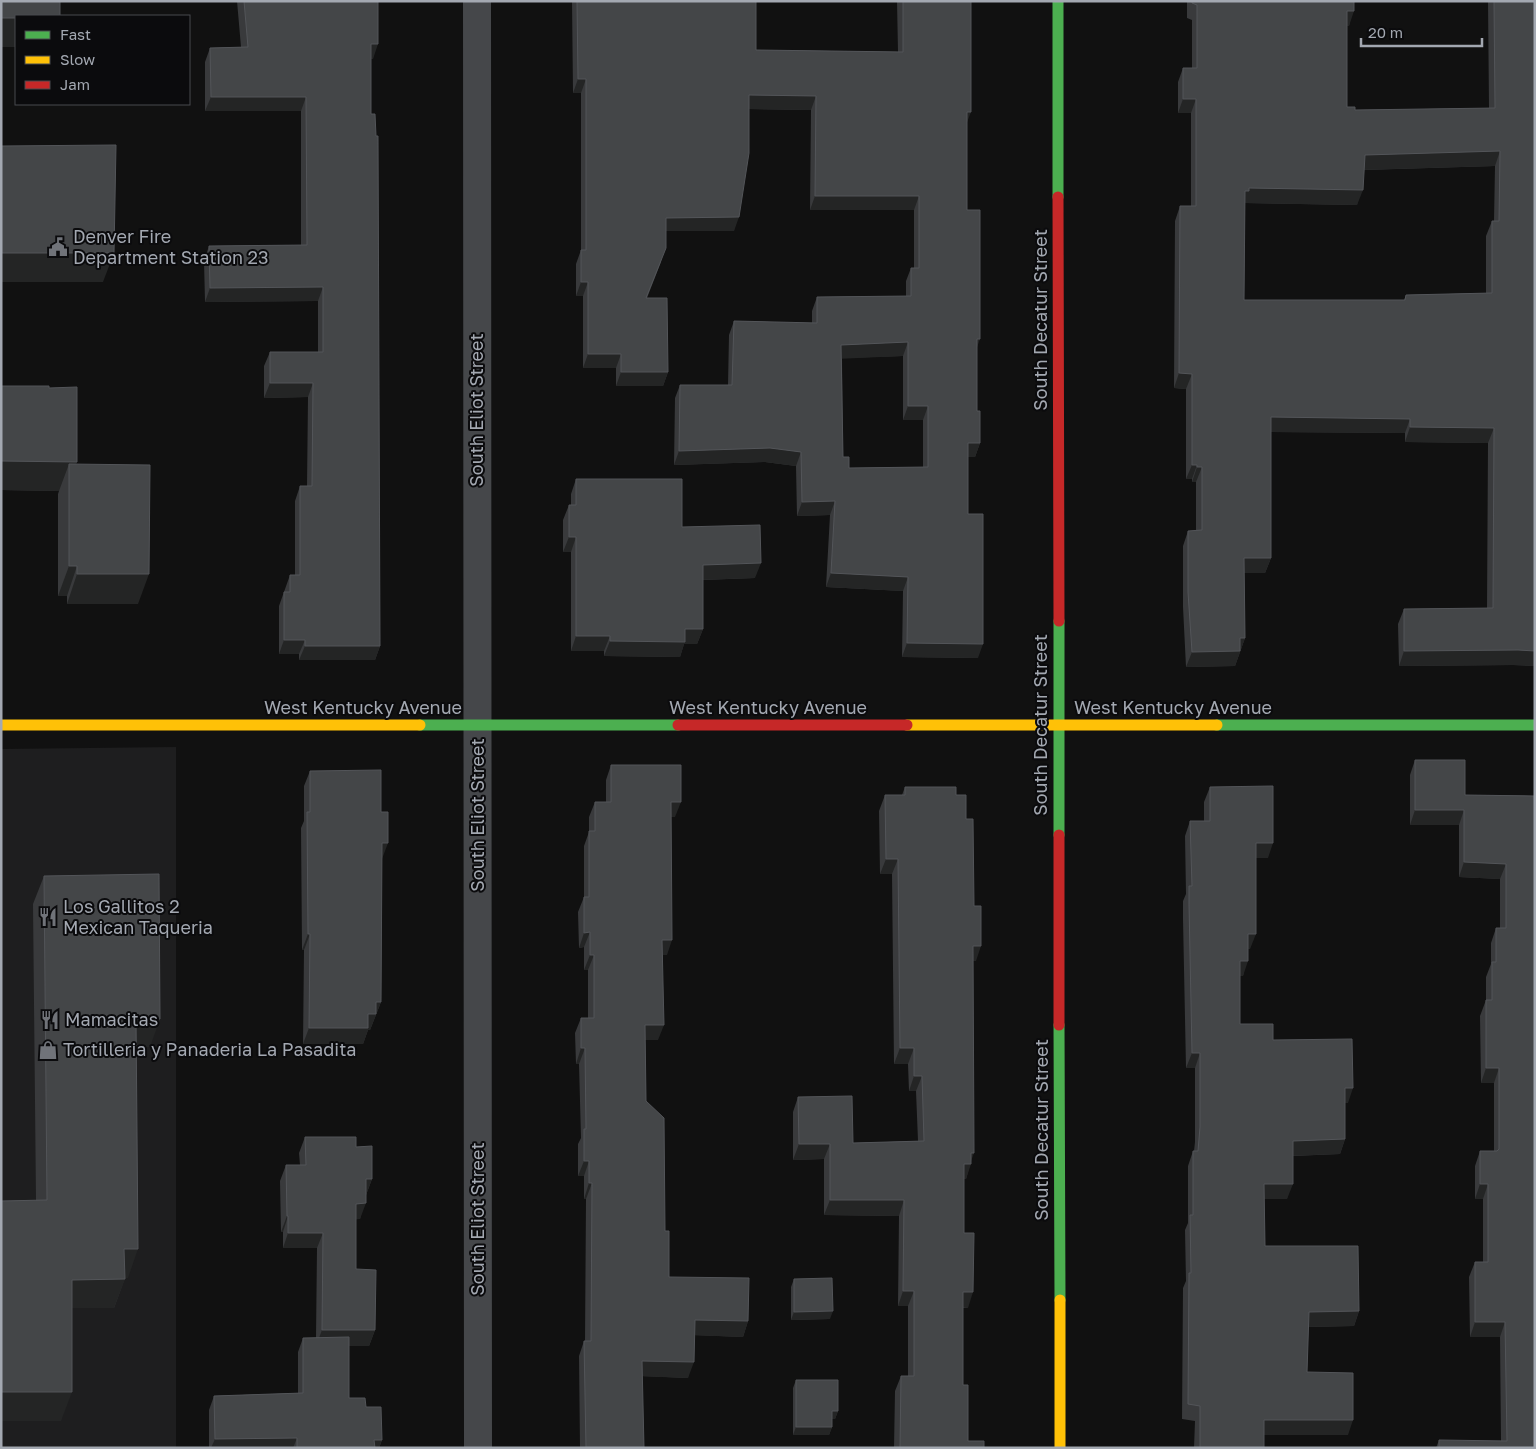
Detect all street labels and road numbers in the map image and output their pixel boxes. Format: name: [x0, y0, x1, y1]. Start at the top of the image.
street label: South Decatur Street: [1029, 229, 1051, 411]
street label: South Eliot Street: [465, 333, 487, 487]
street label: South Decatur Street: [1029, 634, 1051, 816]
street label: West Kentucky Avenue: [264, 696, 462, 718]
street label: West Kentucky Avenue: [669, 696, 867, 718]
street label: West Kentucky Avenue: [1074, 696, 1272, 718]
street label: South Eliot Street: [466, 738, 488, 892]
street label: South Decatur Street: [1030, 1039, 1052, 1221]
street label: South Eliot Street: [466, 1142, 488, 1296]

